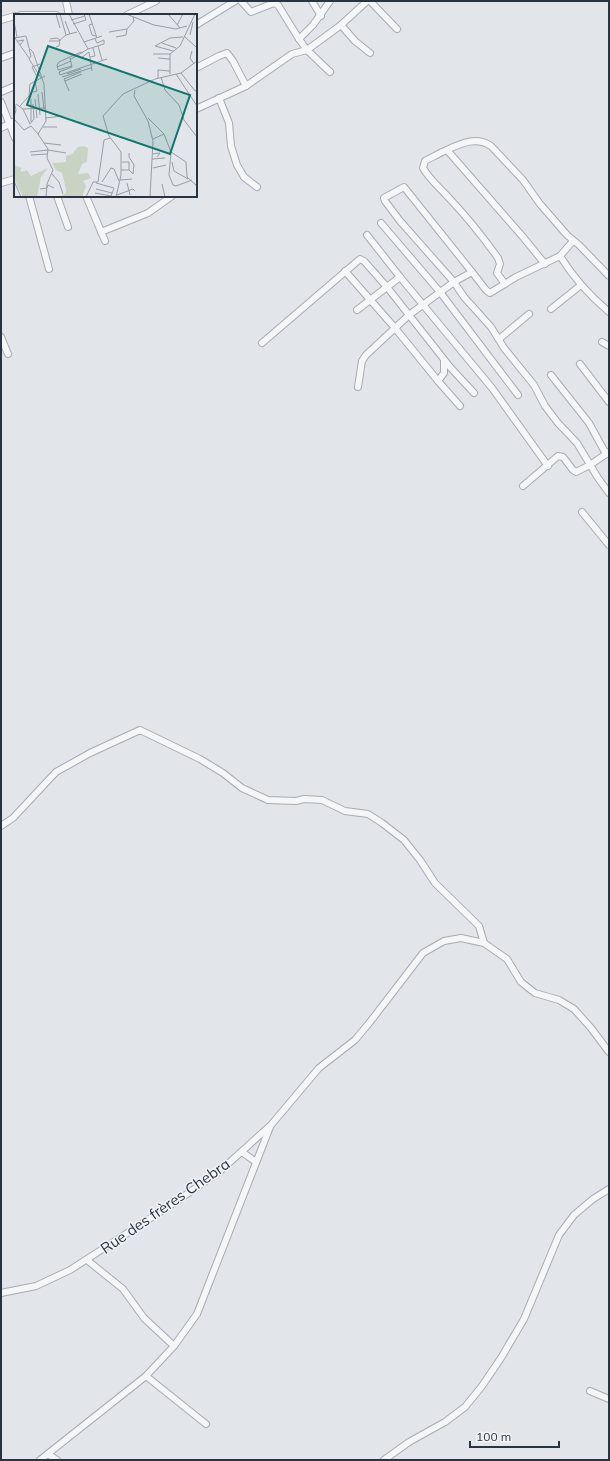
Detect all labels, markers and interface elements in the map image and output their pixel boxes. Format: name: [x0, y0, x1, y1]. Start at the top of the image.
inset map: [14, 14, 197, 197]
street label: Rue des frères Chebra: [97, 1154, 233, 1258]
scale bar: [470, 1423, 559, 1449]
text: 100 m: [476, 1429, 511, 1444]

